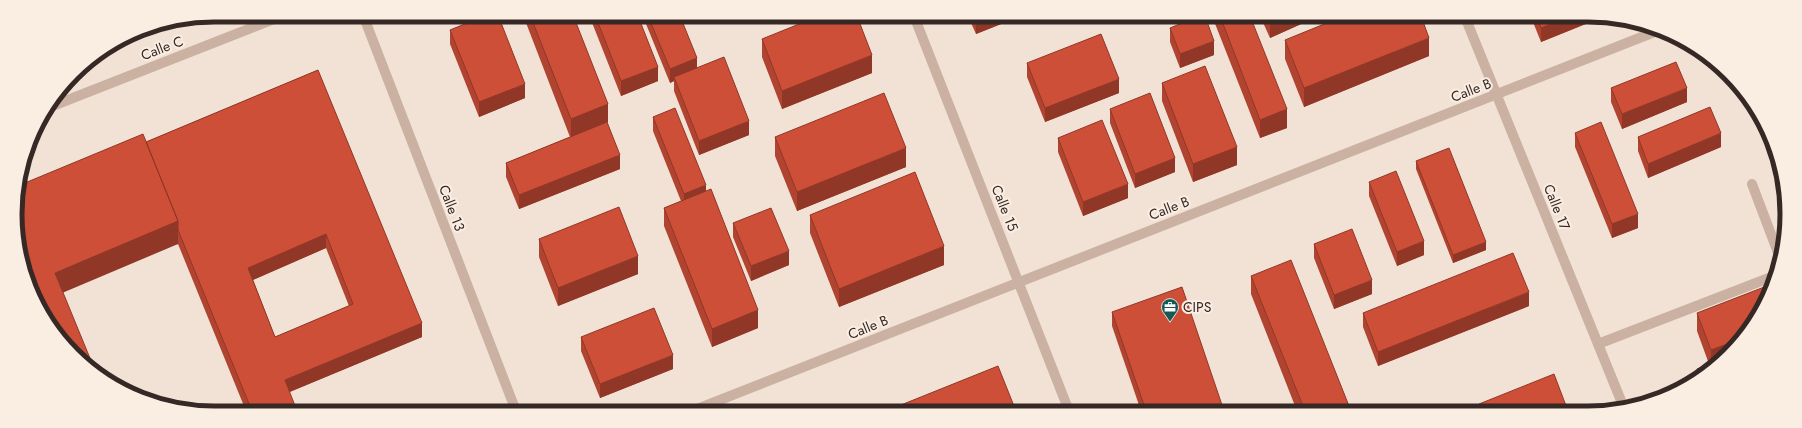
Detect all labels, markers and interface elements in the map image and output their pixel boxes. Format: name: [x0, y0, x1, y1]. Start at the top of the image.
street label: Calle C: [138, 31, 186, 65]
street label: Calle B: [1448, 73, 1494, 107]
street label: Calle 17: [1539, 181, 1575, 234]
street label: Calle 13: [434, 182, 470, 234]
street label: Calle 15: [987, 182, 1023, 234]
street label: Calle B: [1146, 191, 1192, 225]
office icon: CIPS: [1160, 297, 1180, 322]
place label: CIPS: [1183, 297, 1212, 317]
street label: Calle B: [845, 310, 891, 344]

